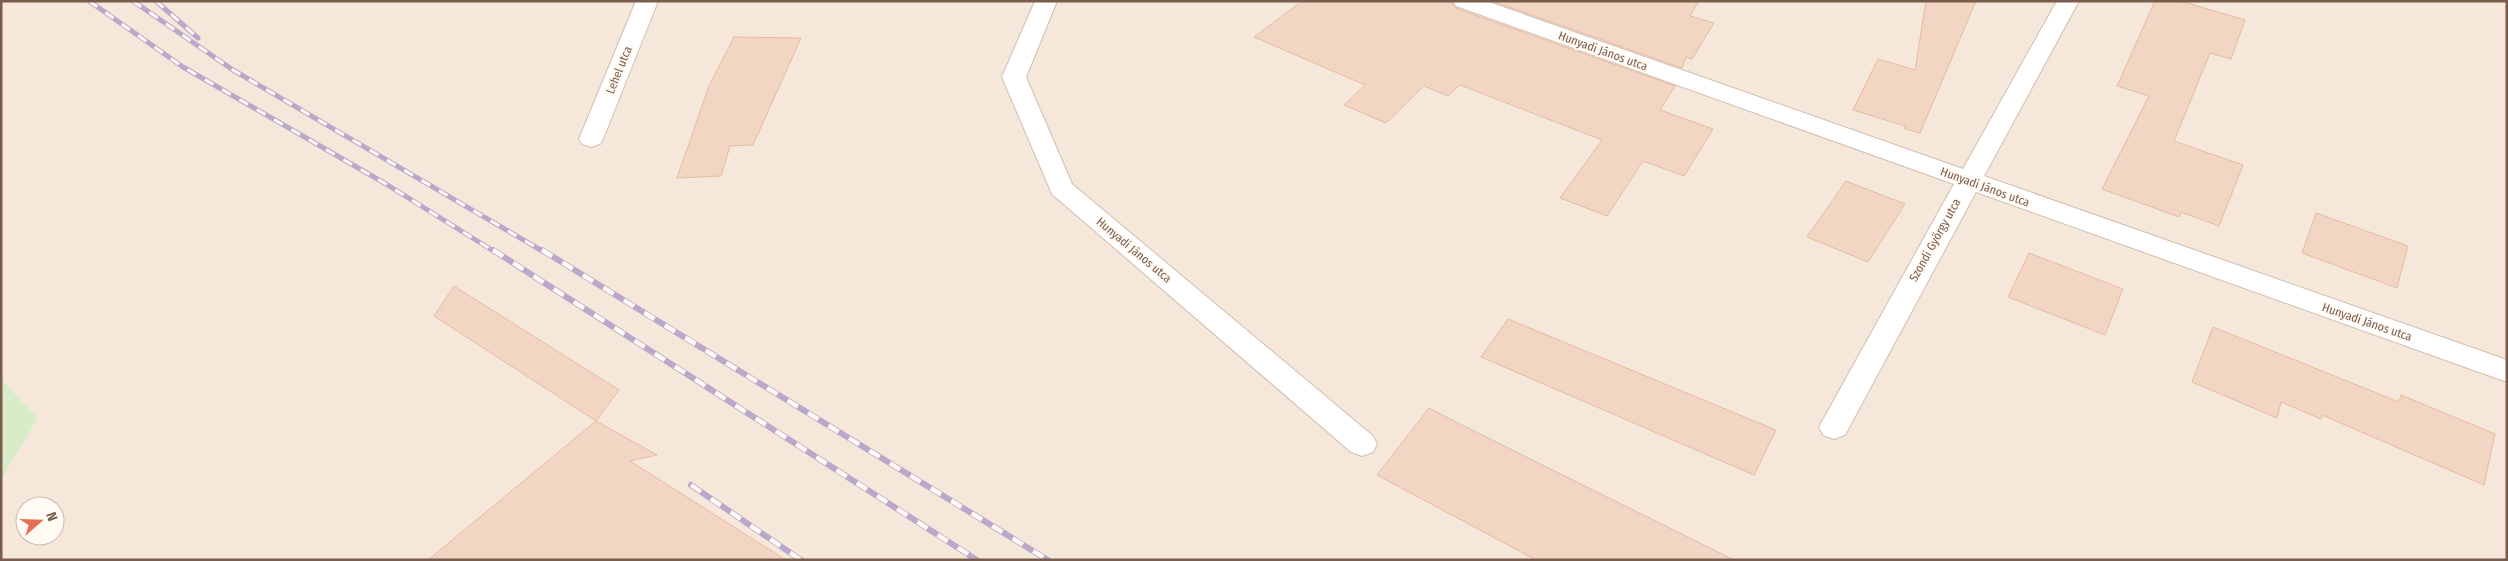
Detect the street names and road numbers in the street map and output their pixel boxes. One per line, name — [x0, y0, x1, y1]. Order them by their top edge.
street label: Hunyadi János utca — [1557, 28, 1650, 74]
street label: Lehel utca — [603, 44, 635, 96]
street label: Hunyadi János utca — [1939, 164, 2032, 210]
street label: Szondi György utca — [1906, 196, 1964, 284]
street label: Hunyadi János utca — [1094, 214, 1175, 286]
street label: Hunyadi János utca — [2320, 300, 2414, 344]

